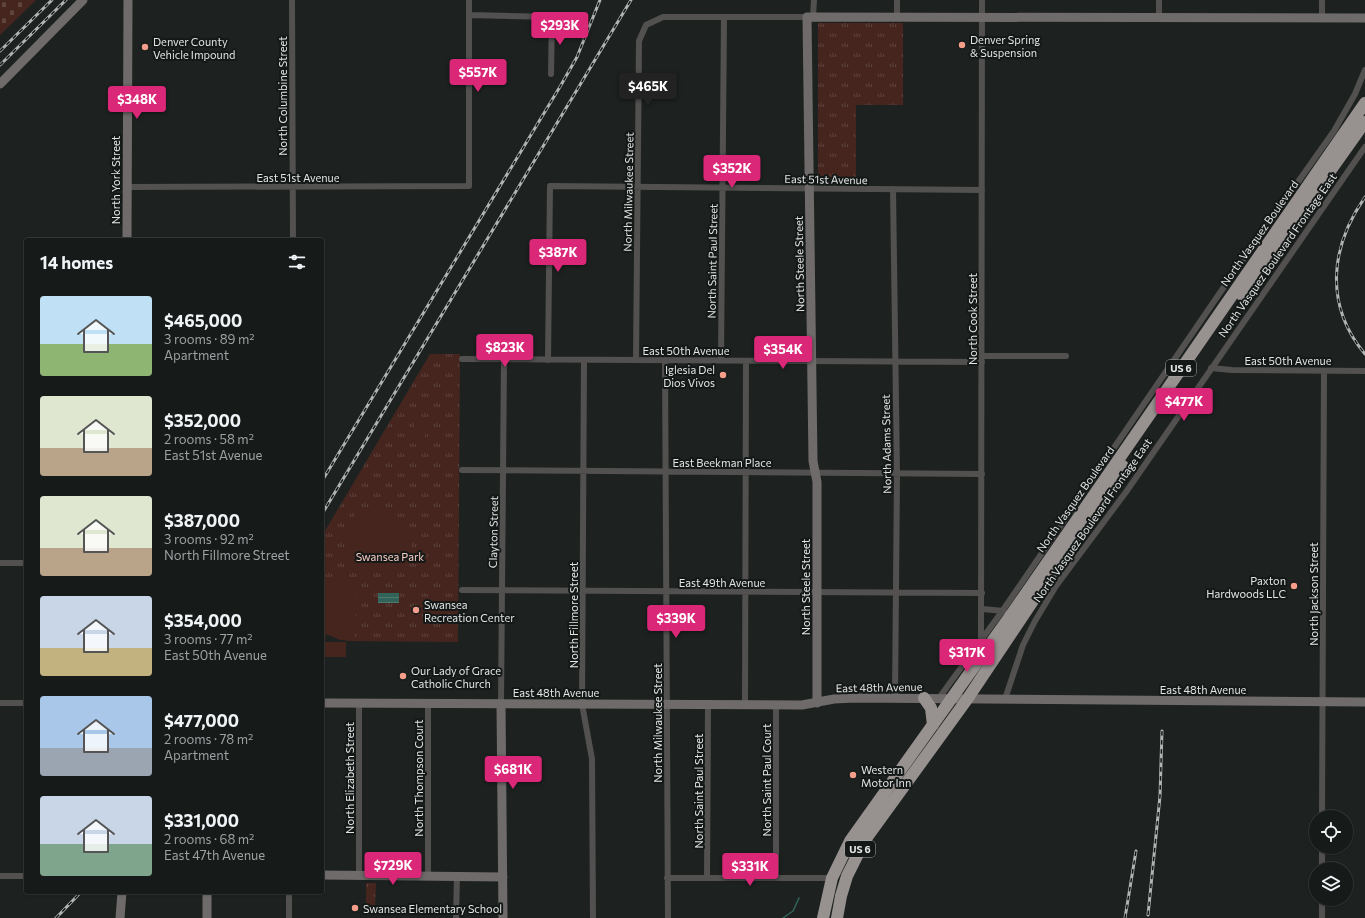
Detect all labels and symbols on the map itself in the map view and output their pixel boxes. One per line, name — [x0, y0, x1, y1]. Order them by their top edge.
pin: $293K — [532, 12, 588, 46]
place label: Denver Spring & Suspension — [970, 33, 1040, 59]
place label: Denver County Vehicle Impound — [153, 35, 235, 61]
street label: North Columbine Street — [276, 36, 289, 156]
marker: Denver Spring & Suspension — [957, 40, 967, 50]
marker: Denver County Vehicle Impound — [140, 42, 150, 52]
pin: $557K — [450, 59, 506, 93]
pin: $465K — [620, 73, 676, 107]
pin: $348K — [109, 86, 165, 120]
street label: North Milwaukee Street — [620, 132, 636, 252]
street label: North York Street — [109, 135, 122, 224]
pin: $352K — [704, 155, 760, 189]
street label: North Vasquez Boulevard Frontage East — [1215, 170, 1339, 339]
street label: East 51st Avenue — [256, 171, 340, 184]
street label: East 51st Avenue — [784, 172, 868, 186]
street label: North Vasquez Boulevard — [1218, 178, 1300, 288]
street label: North Saint Paul Street — [704, 203, 720, 319]
street label: North Steele Street — [792, 215, 806, 312]
pin: $387K — [530, 239, 586, 273]
street label: North Cook Street — [966, 273, 979, 365]
pin: $823K — [477, 334, 533, 368]
pin: $354K — [755, 336, 811, 370]
street label: East 50th Avenue — [643, 344, 730, 357]
street label: East 50th Avenue — [1245, 354, 1332, 367]
road number: US 6 — [1166, 360, 1196, 376]
place label: Iglesia Del Dios Vivos — [663, 363, 715, 389]
marker: Iglesia Del Dios Vivos — [718, 370, 728, 380]
pin: $477K — [1156, 388, 1212, 422]
street label: North Adams Street — [879, 394, 893, 494]
street label: North Vasquez Boulevard Frontage East — [1030, 435, 1154, 604]
street label: North Vasquez Boulevard — [1034, 444, 1116, 554]
street label: East Beekman Place — [673, 456, 772, 469]
street label: Clayton Street — [486, 495, 500, 568]
street label: North Steele Street — [799, 538, 812, 635]
street label: North Jackson Street — [1307, 542, 1321, 646]
park label: Swansea Park — [356, 550, 424, 563]
street label: North Fillmore Street — [567, 561, 580, 668]
place label: Paxton Hardwoods LLC — [1206, 574, 1286, 600]
street label: East 49th Avenue — [679, 576, 766, 589]
marker: Paxton Hardwoods LLC — [1289, 581, 1299, 591]
place label: Swansea Recreation Center — [424, 598, 515, 624]
marker: Swansea Recreation Center — [411, 605, 421, 615]
pin: $339K — [648, 605, 704, 639]
pin: $317K — [939, 639, 995, 673]
street label: North Milwaukee Street — [651, 663, 664, 783]
place label: Our Lady of Grace Catholic Church — [411, 664, 501, 690]
marker: Our Lady of Grace Catholic Church — [398, 671, 408, 681]
street label: East 48th Avenue — [836, 680, 923, 694]
street label: East 48th Avenue — [1160, 683, 1247, 696]
street label: East 48th Avenue — [513, 686, 600, 699]
street label: North Thompson Court — [412, 719, 425, 837]
street label: North Elizabeth Street — [343, 722, 356, 834]
street label: North Saint Paul Court — [760, 723, 773, 837]
street label: North Saint Paul Street — [692, 733, 705, 848]
pin: $681K — [485, 756, 541, 790]
place label: Western Motor Inn — [861, 763, 911, 789]
marker: Western Motor Inn — [848, 770, 858, 780]
road number: US 6 — [845, 841, 875, 857]
pin: $729K — [365, 852, 421, 886]
pin: $331K — [722, 853, 778, 887]
place label: Swansea Elementary School — [363, 902, 502, 915]
marker: Swansea Elementary School — [350, 903, 360, 913]

